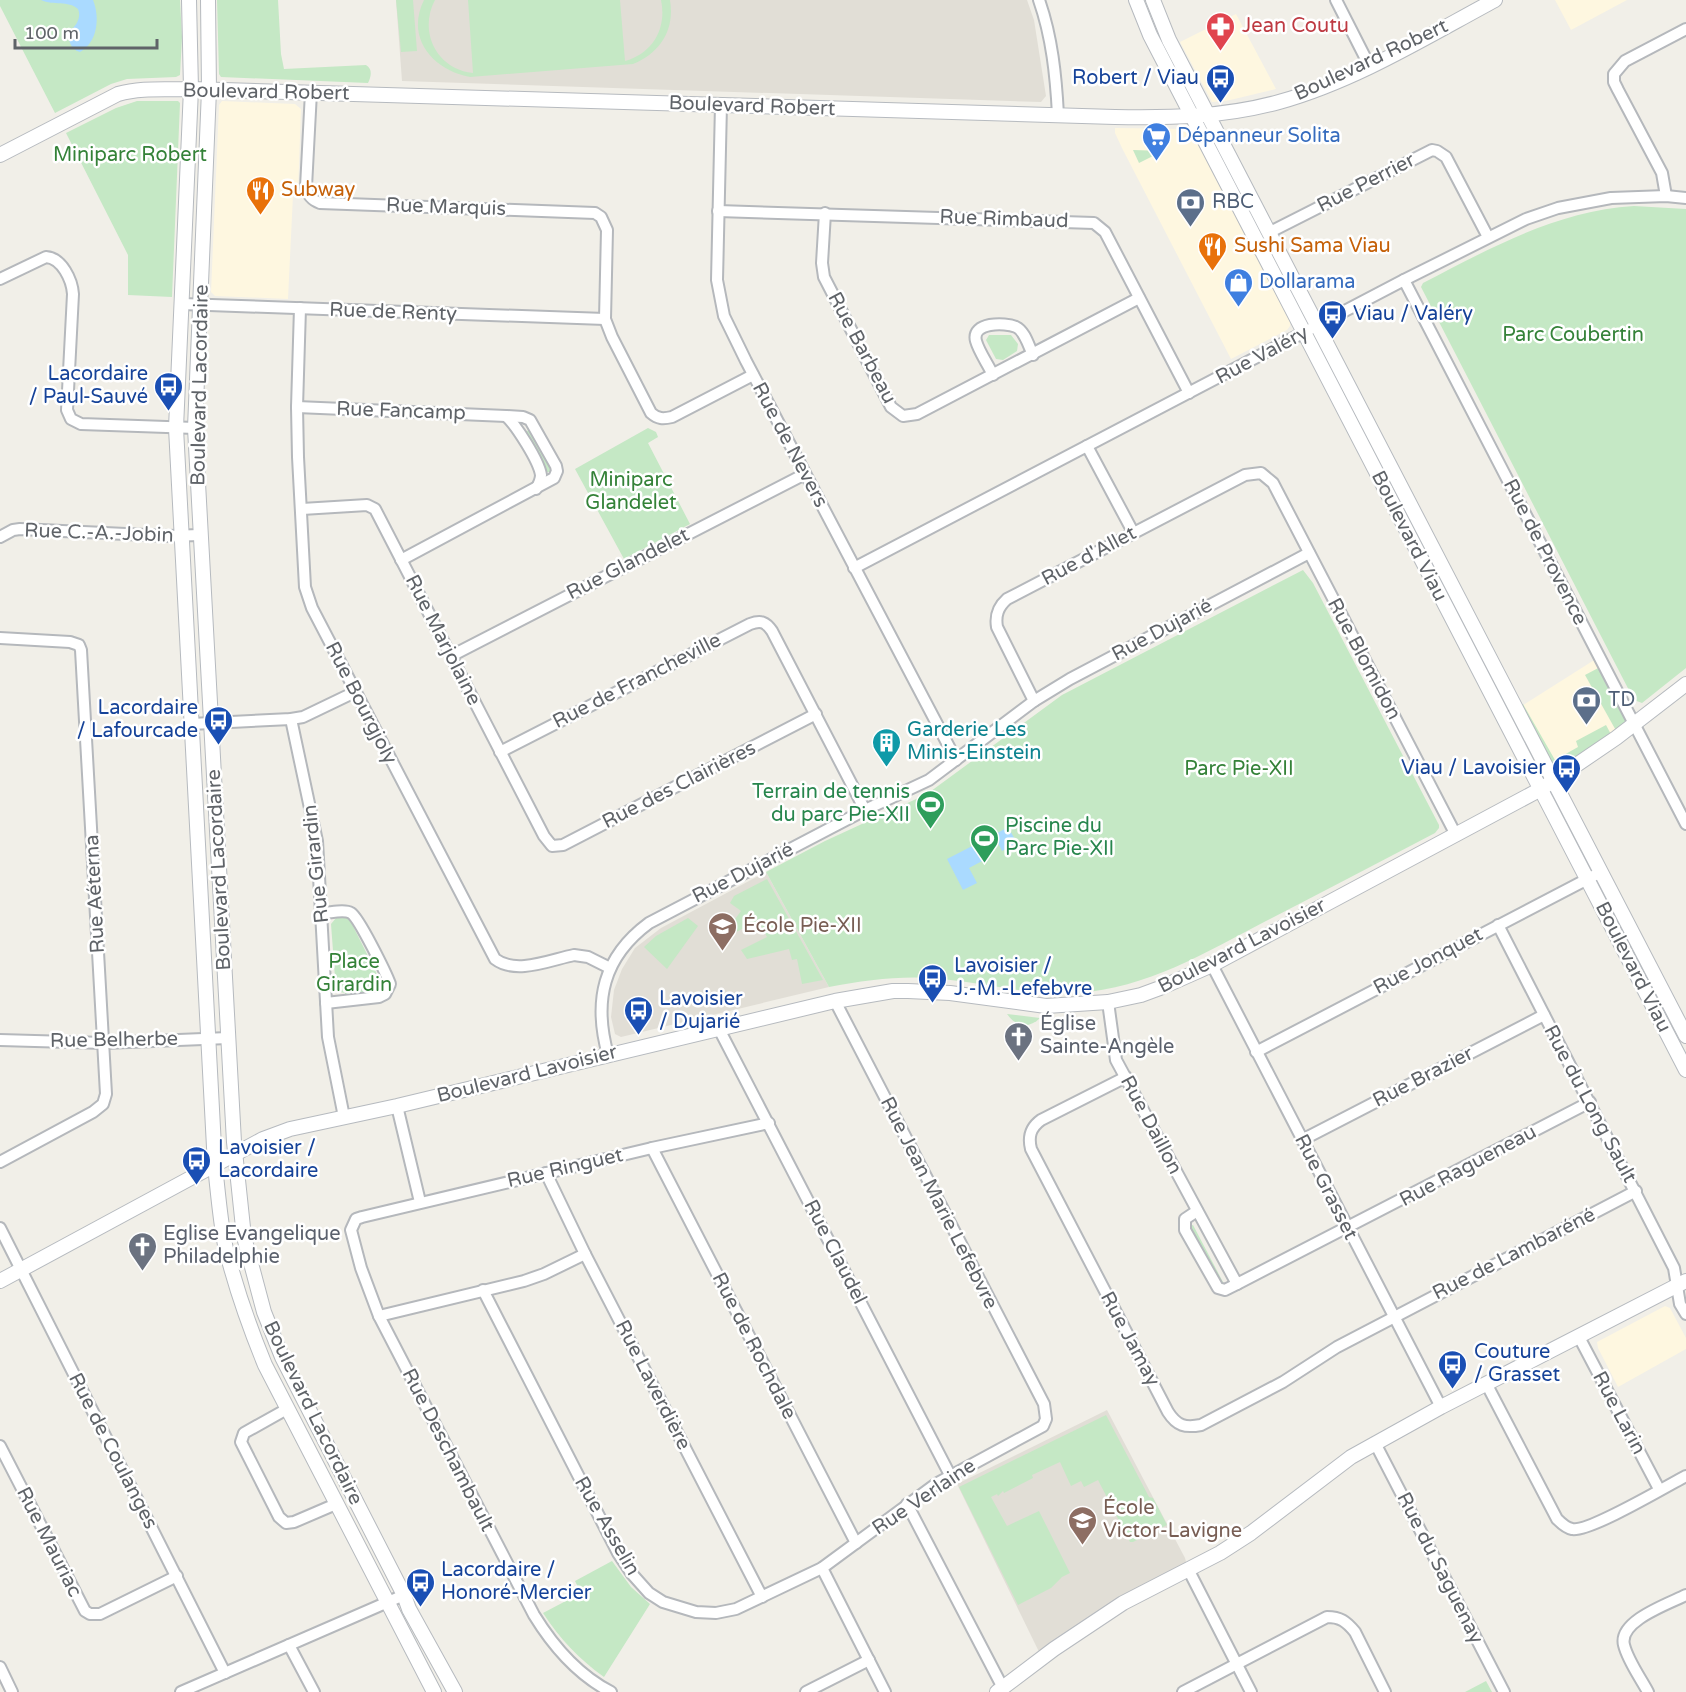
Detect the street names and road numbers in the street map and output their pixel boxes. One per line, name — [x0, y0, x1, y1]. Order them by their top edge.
street label: Boulevard Robert — [1290, 14, 1452, 106]
street label: Boulevard Robert — [182, 79, 350, 105]
street label: Boulevard Robert — [668, 91, 836, 121]
street label: Rue Perrier — [1313, 148, 1419, 218]
street label: Rue Marquis — [385, 193, 507, 221]
street label: Rue Rimbaud — [939, 205, 1069, 233]
street label: Boulevard Lacordaire — [186, 284, 214, 486]
street label: Rue Barbeau — [823, 288, 901, 408]
street label: Rue de Renty — [329, 298, 458, 326]
street label: Rue Valéry — [1211, 320, 1313, 389]
street label: Rue de Nevers — [747, 378, 833, 512]
street label: Rue Fancamp — [336, 397, 466, 425]
street label: Boulevard Viau — [1366, 467, 1452, 605]
street label: Rue de Provence — [1498, 475, 1592, 629]
street label: Rue C.-A.-Jobin — [24, 518, 174, 548]
street label: Rue d'Allet — [1038, 521, 1141, 591]
street label: Rue Glandelet — [563, 523, 694, 605]
street label: Rue Marjolaine — [400, 571, 486, 709]
street label: Rue Dujarié — [1108, 594, 1216, 666]
street label: Rue Blomidon — [1322, 594, 1406, 724]
street label: Rue de Francheville — [549, 628, 725, 734]
street label: Rue Bourgjoly — [320, 638, 402, 768]
street label: Rue des Clairières — [598, 736, 760, 834]
street label: Boulevard Lacordaire — [202, 769, 236, 971]
street label: Rue Girardin — [298, 804, 334, 924]
street label: Rue Aéterna — [80, 834, 110, 954]
street label: Rue Dujarié — [688, 837, 798, 909]
street label: Boulevard Lavoisier — [1154, 893, 1330, 999]
street label: Boulevard Viau — [1590, 898, 1676, 1036]
street label: Rue Jonquet — [1369, 922, 1487, 1000]
street label: Rue du Long Sault — [1538, 1021, 1642, 1187]
street label: Rue Belherbe — [50, 1027, 178, 1053]
street label: Boulevard Lavoisier — [434, 1040, 620, 1108]
street label: Rue Brazier — [1369, 1041, 1478, 1113]
street label: Rue Daillon — [1115, 1072, 1187, 1178]
street label: Rue Jean Marie Lefebvre — [875, 1093, 1003, 1313]
street label: Rue Ragueneau — [1396, 1120, 1540, 1212]
street label: Rue Grasset — [1289, 1130, 1363, 1244]
street label: Rue Ringuet — [505, 1143, 626, 1193]
street label: Rue Claudel — [798, 1196, 872, 1308]
street label: Rue de Lambaréné — [1429, 1203, 1599, 1305]
street label: Rue de Rochdale — [707, 1269, 801, 1423]
street label: Rue Jamay — [1095, 1288, 1165, 1391]
street label: Rue Laverdière — [610, 1316, 696, 1454]
street label: Boulevard Lacordaire — [258, 1317, 368, 1509]
street label: Rue Deschambault — [397, 1365, 500, 1536]
street label: Rue Larin — [1587, 1367, 1651, 1459]
street label: Rue de Coulanges — [63, 1369, 163, 1533]
street label: Rue Verlaine — [868, 1454, 980, 1540]
street label: Rue Asselin — [569, 1472, 645, 1580]
street label: Rue Mauriac — [11, 1483, 87, 1601]
street label: Rue du Saguenay — [1391, 1488, 1489, 1648]

